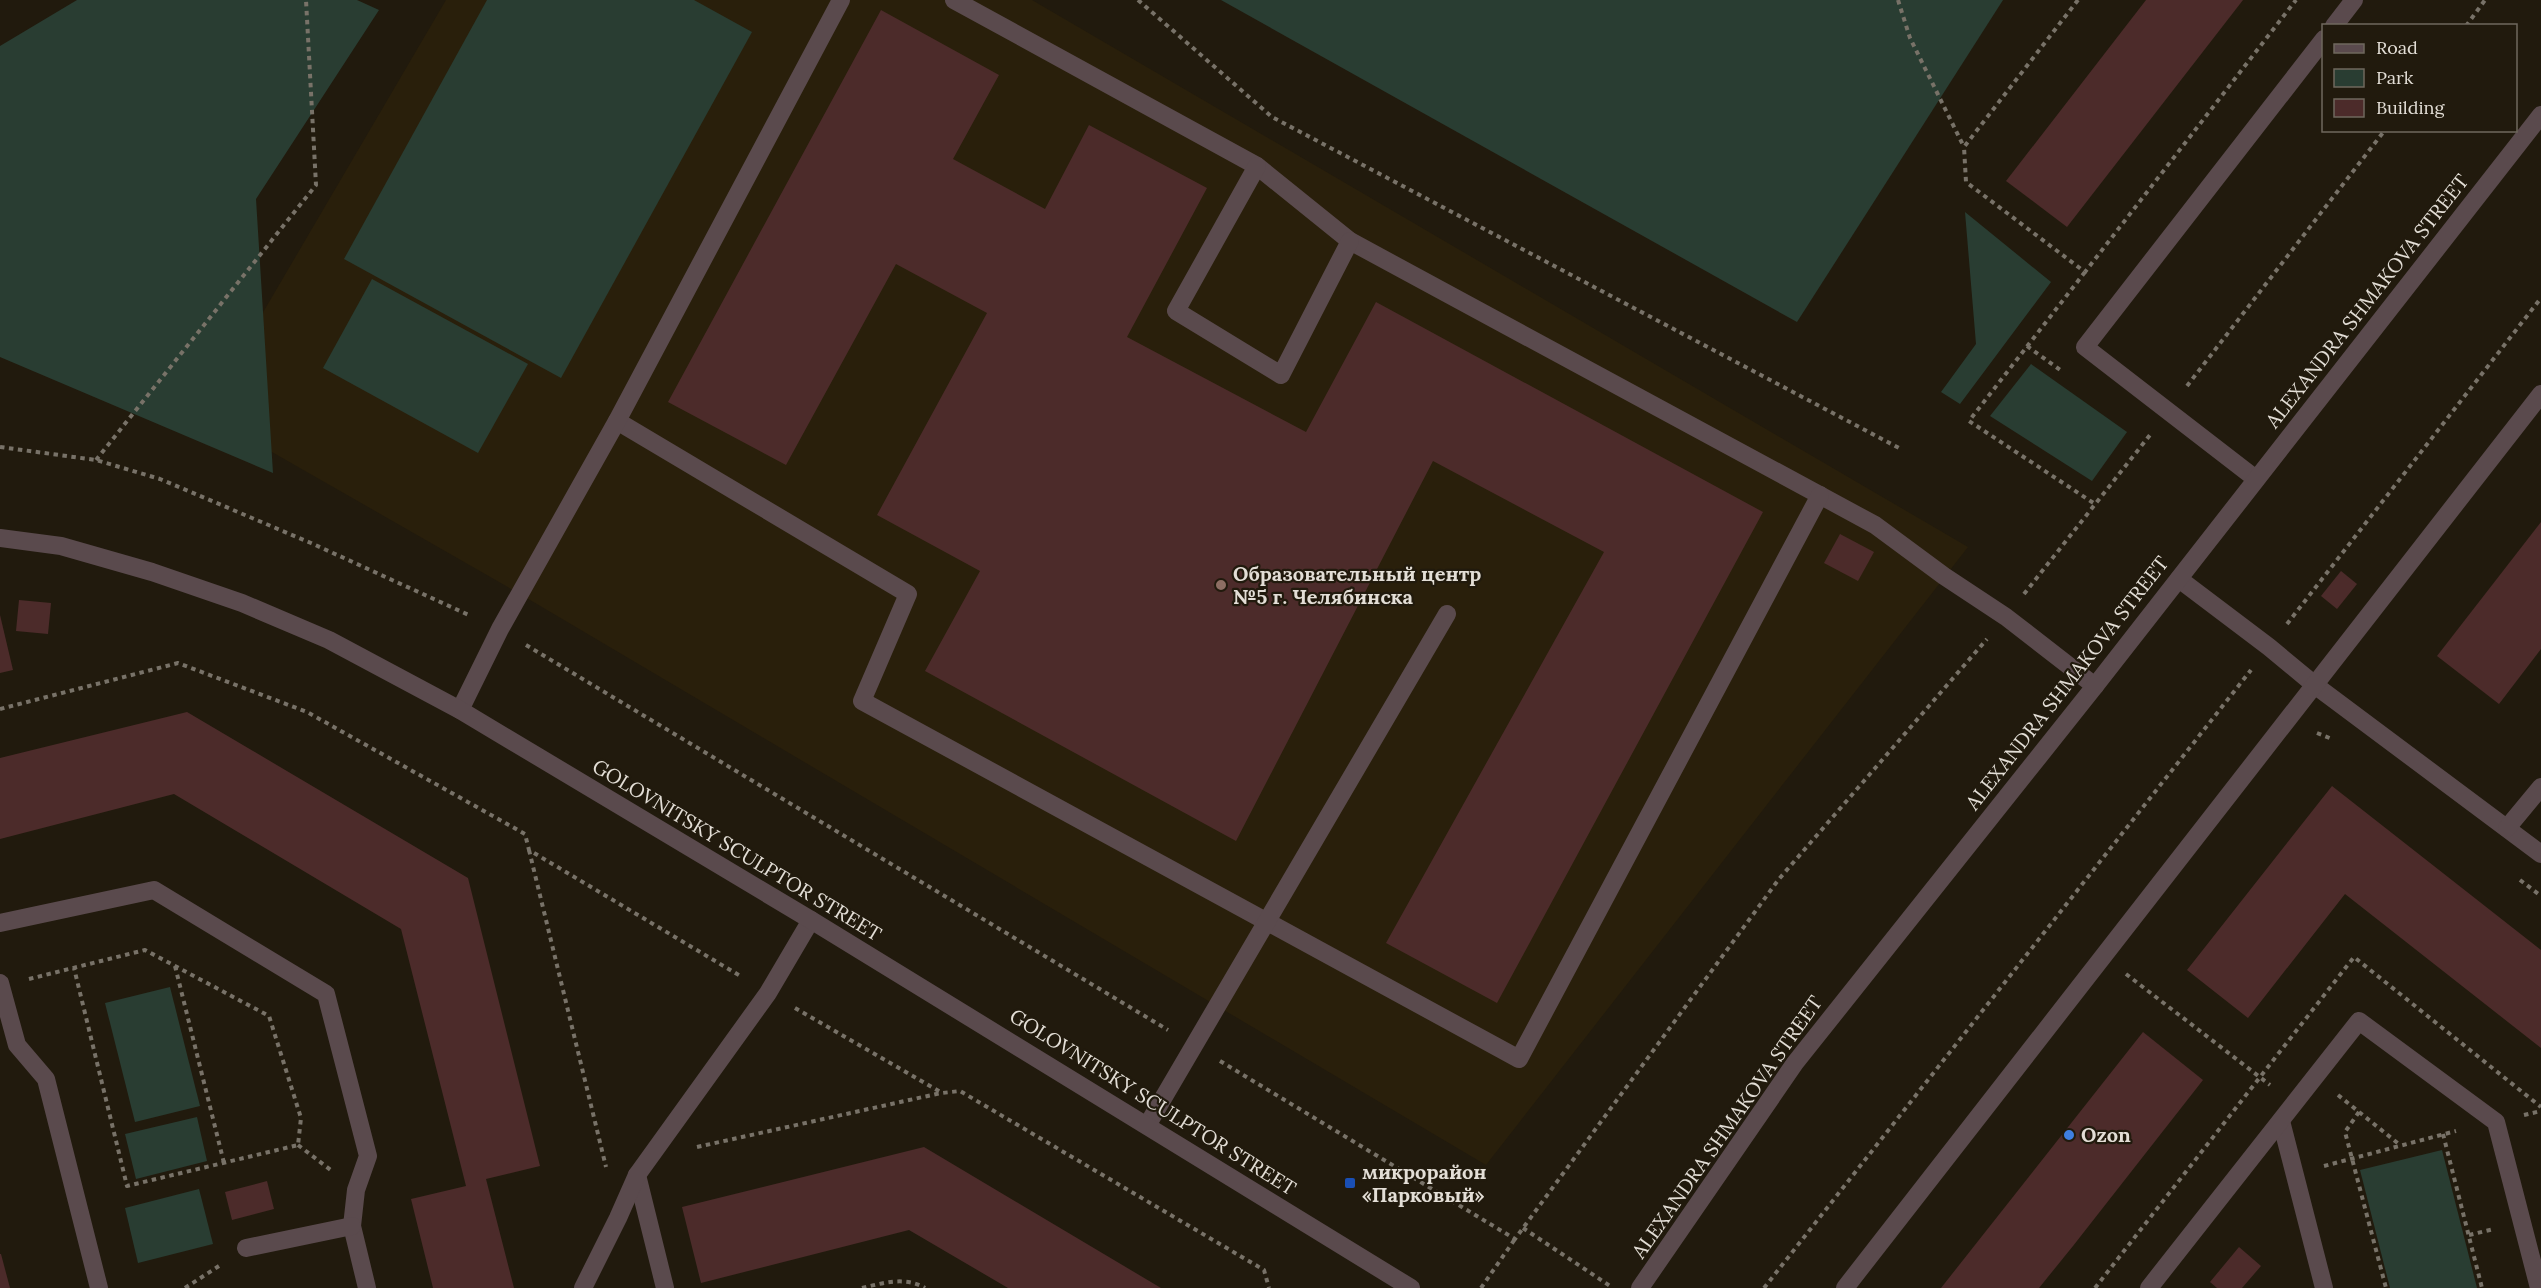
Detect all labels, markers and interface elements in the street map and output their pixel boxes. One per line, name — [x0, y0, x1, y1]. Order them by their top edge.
legend — [2322, 24, 2517, 132]
text: Road — [2376, 36, 2418, 59]
text: Park — [2376, 66, 2414, 89]
text: Building — [2376, 96, 2446, 119]
street label: ALEXANDRA SHMAKOVA STREET — [2259, 169, 2474, 433]
street label: ALEXANDRA SHMAKOVA STREET — [1959, 551, 2174, 815]
place label: Образовательный центр №5 г. Челябинска — [1233, 561, 1481, 609]
marker: Образовательный центр №5 г. Челябинска — [1214, 578, 1228, 592]
street label: GOLOVNITSKY SCULPTOR STREET — [588, 753, 887, 946]
street label: ALEXANDRA SHMAKOVA STREET — [1625, 990, 1827, 1264]
street label: GOLOVNITSKY SCULPTOR STREET — [1005, 1003, 1301, 1201]
place label: Ozon — [2081, 1122, 2131, 1147]
marker: Ozon — [2062, 1128, 2076, 1142]
place label: микрорайон «Парковый» — [1362, 1159, 1487, 1207]
marker: микрорайон «Парковый» — [1343, 1176, 1357, 1190]

